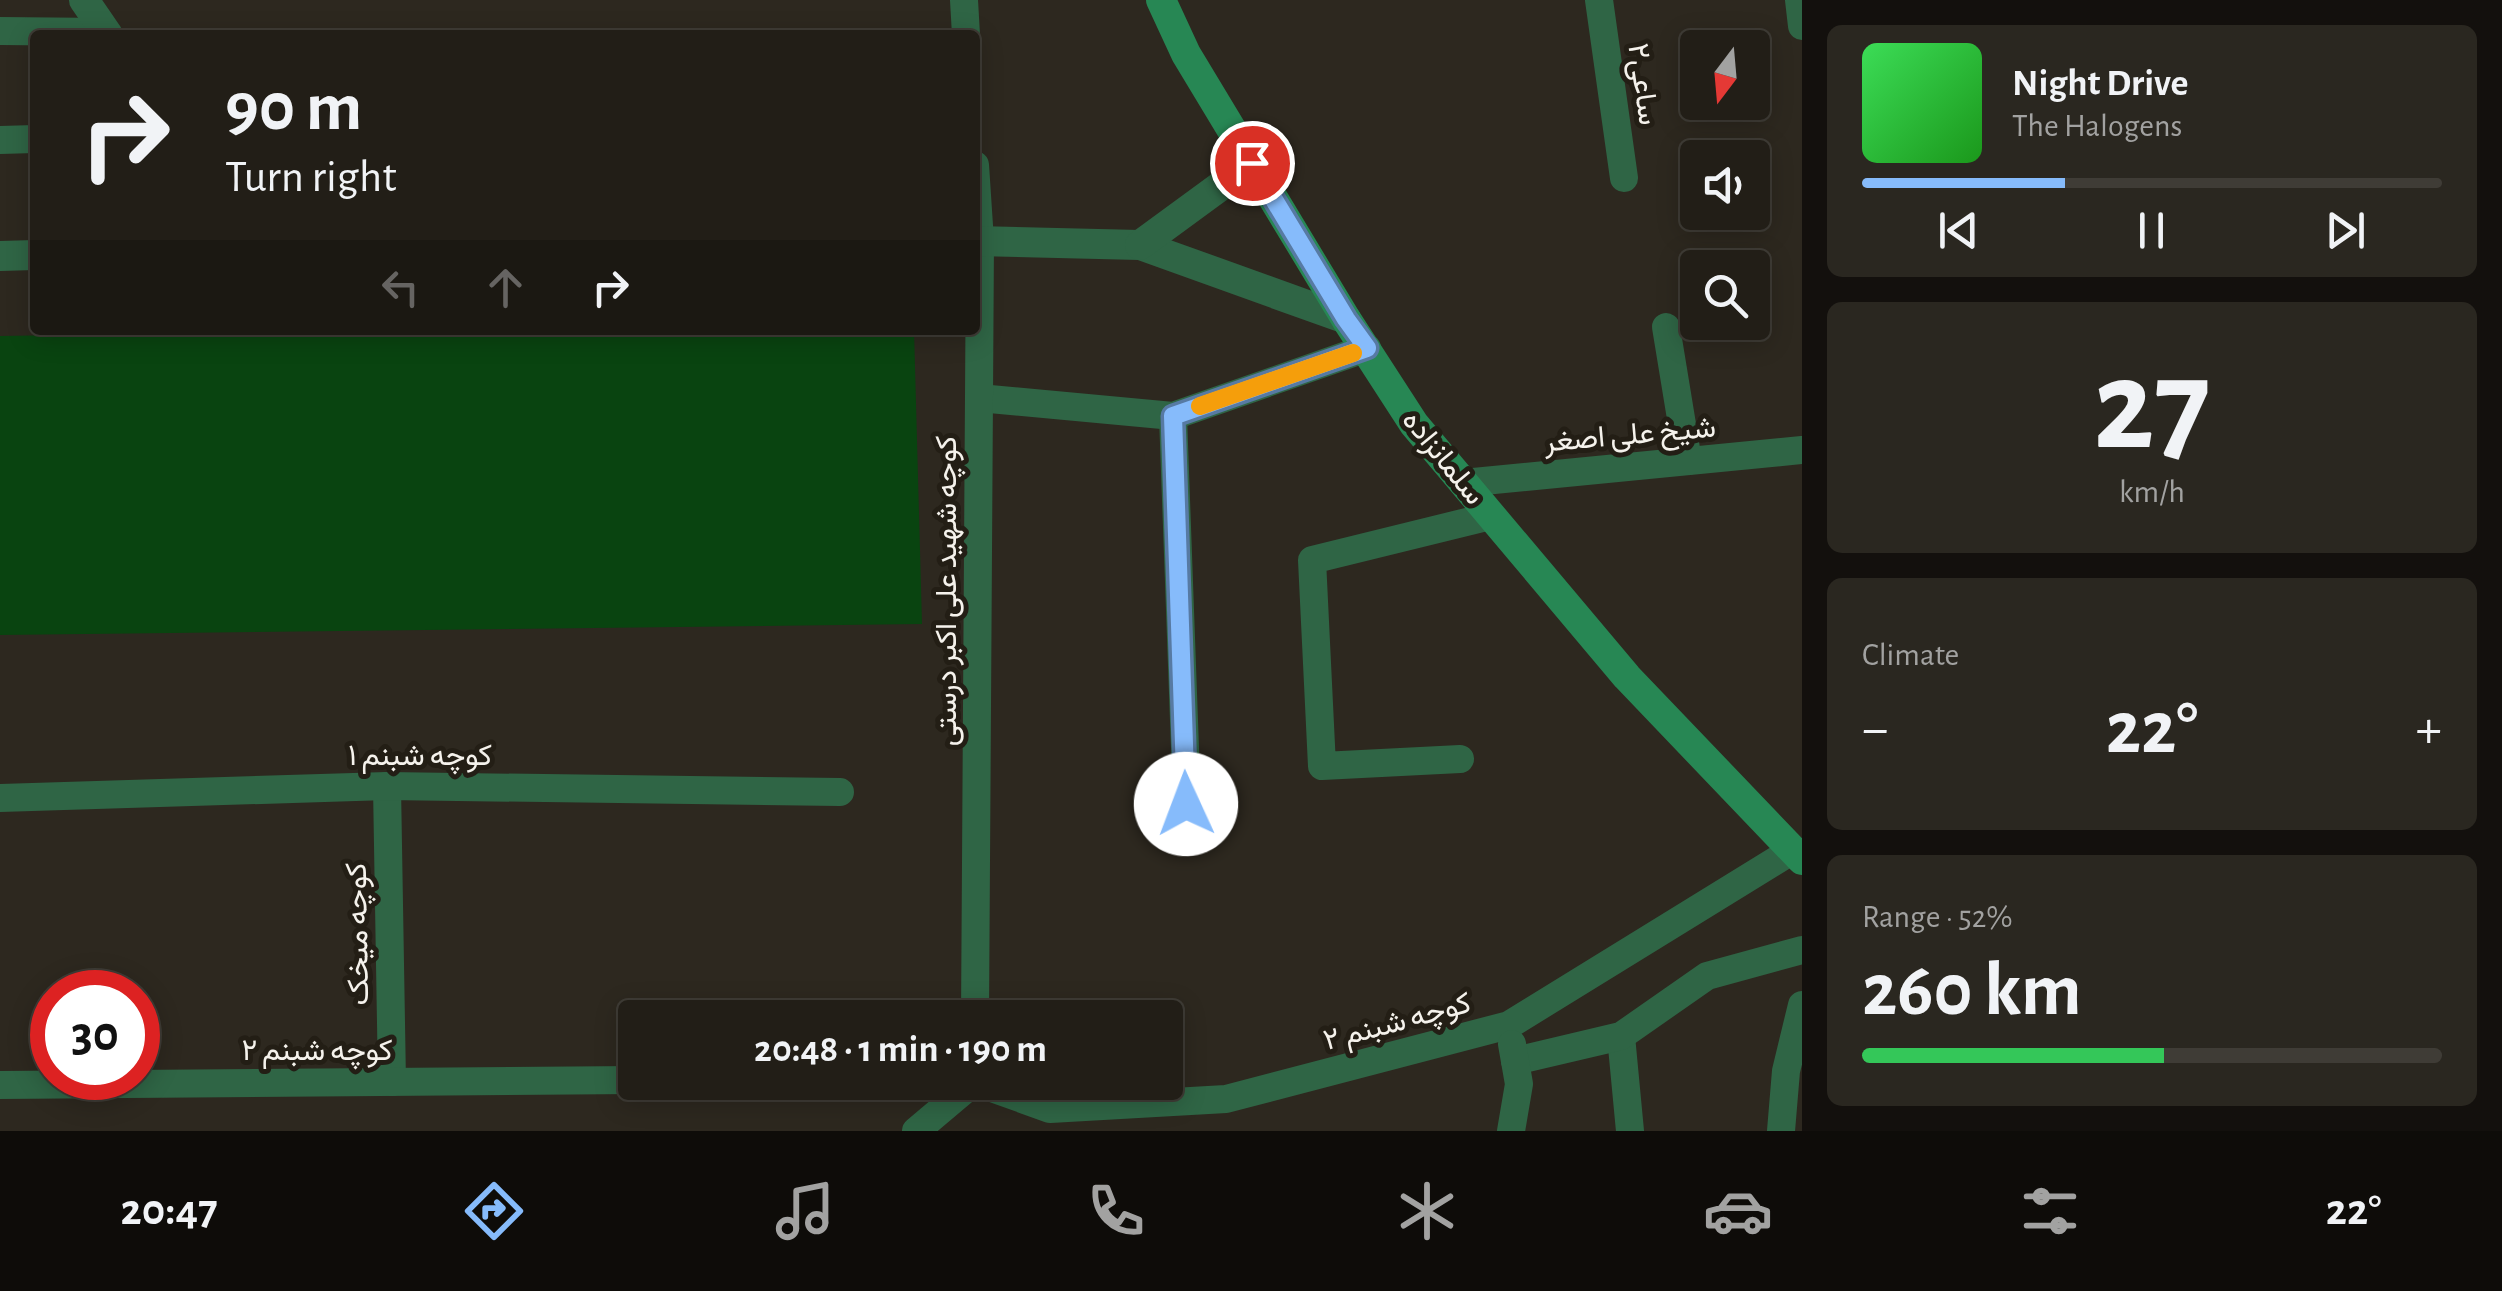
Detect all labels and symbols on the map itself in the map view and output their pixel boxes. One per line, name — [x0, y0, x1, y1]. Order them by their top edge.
north arrow — [1680, 30, 1770, 120]
street label: ساعی۲ — [1620, 41, 1664, 127]
pin — [1210, 121, 1295, 206]
street label: سلمانزاده — [1395, 405, 1490, 512]
street label: شیخ علی اصغر — [1542, 413, 1718, 462]
street label: کوچه شهید علی اکبر درستی — [932, 436, 966, 746]
street label: کوچه شبنم ۱ — [348, 741, 492, 775]
position arrow — [1134, 752, 1238, 856]
street label: کوچه میخک — [342, 862, 378, 1006]
speed limit sign: 30 — [30, 970, 160, 1100]
street label: کوچه شبنم ۲ — [1320, 988, 1475, 1060]
street label: کوچه شبنم ۲ — [241, 1036, 393, 1070]

